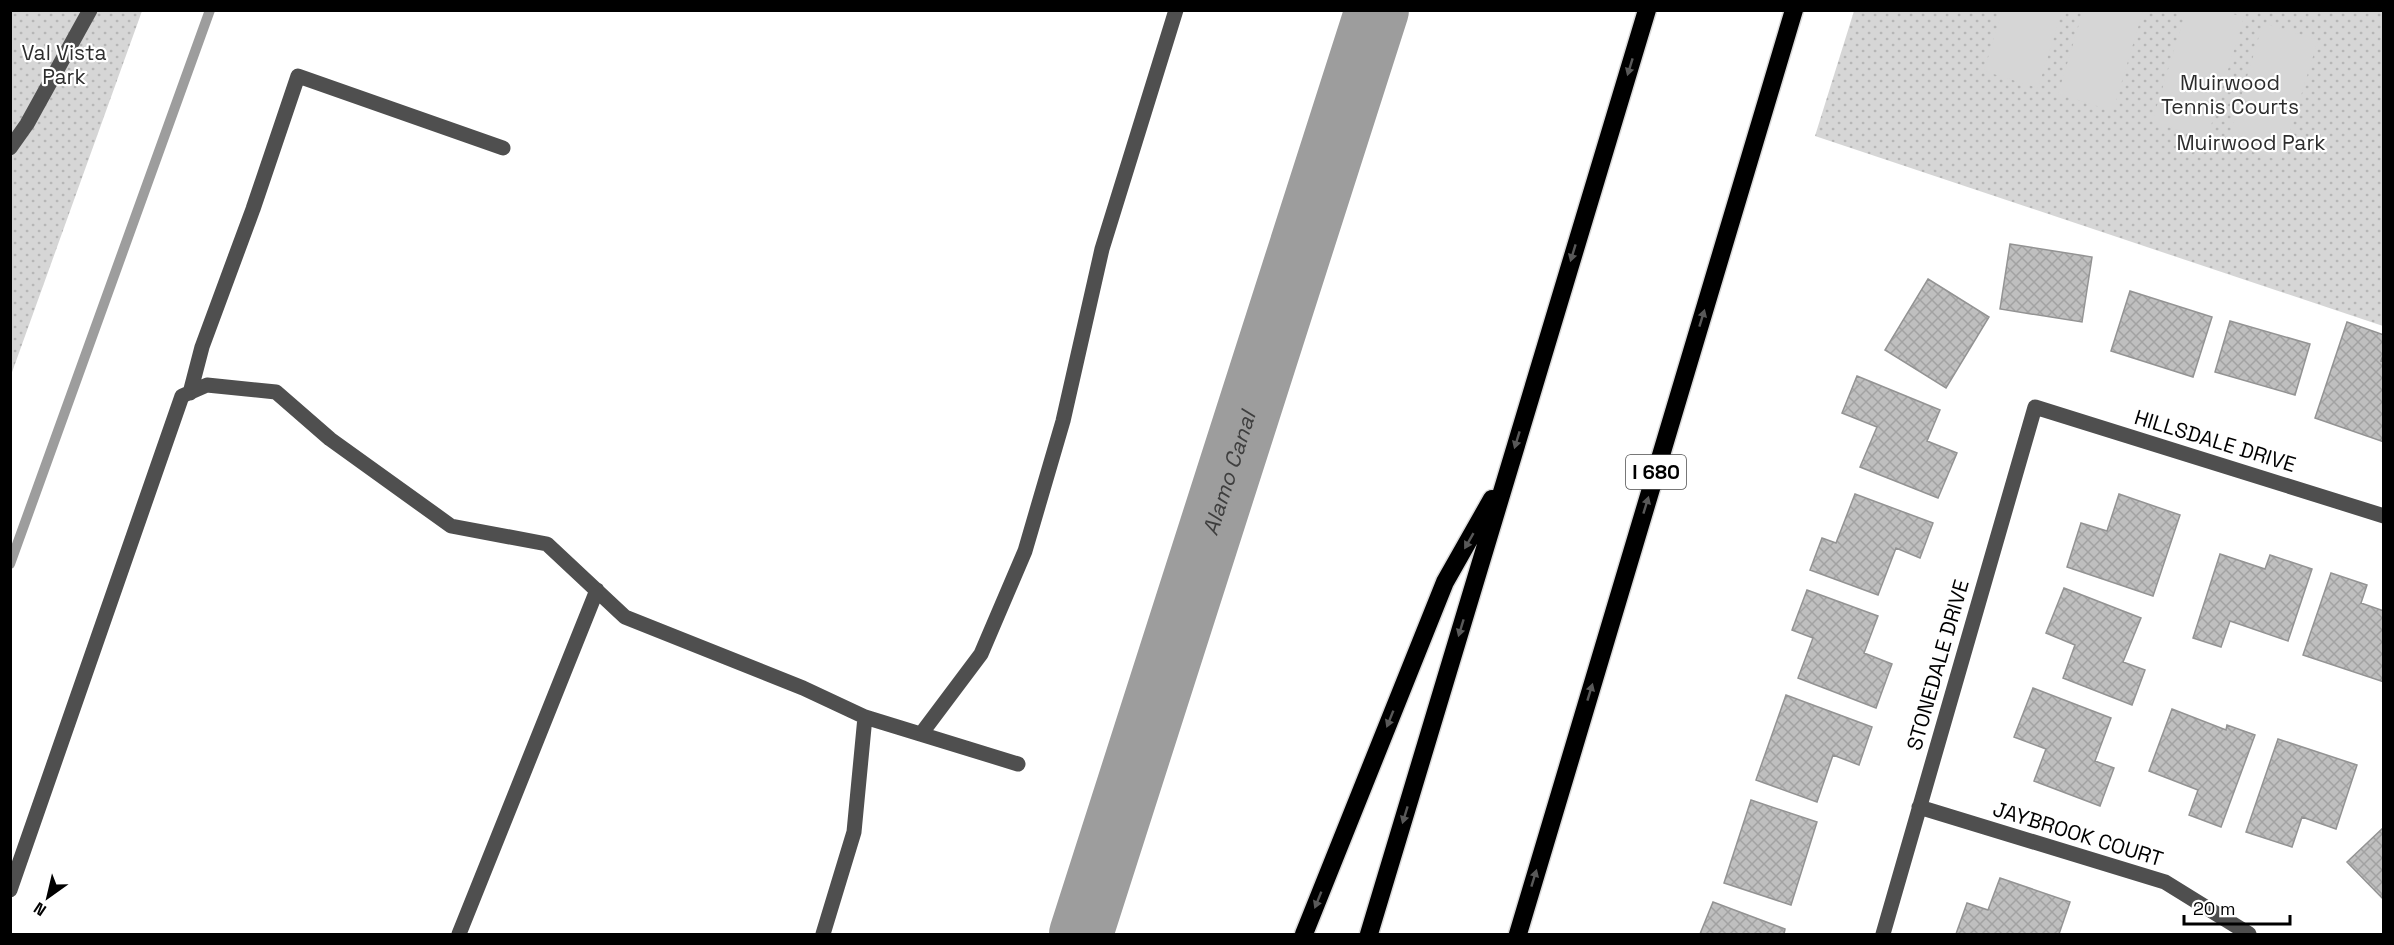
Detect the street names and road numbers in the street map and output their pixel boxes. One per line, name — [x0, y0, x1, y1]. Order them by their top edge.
street label: HILLSDALE DRIVE — [2131, 403, 2299, 478]
road number: I 680 — [1626, 455, 1686, 489]
street label: STONEDALE DRIVE — [1900, 576, 1975, 753]
street label: JAYBROOK COURT — [1990, 795, 2167, 872]

